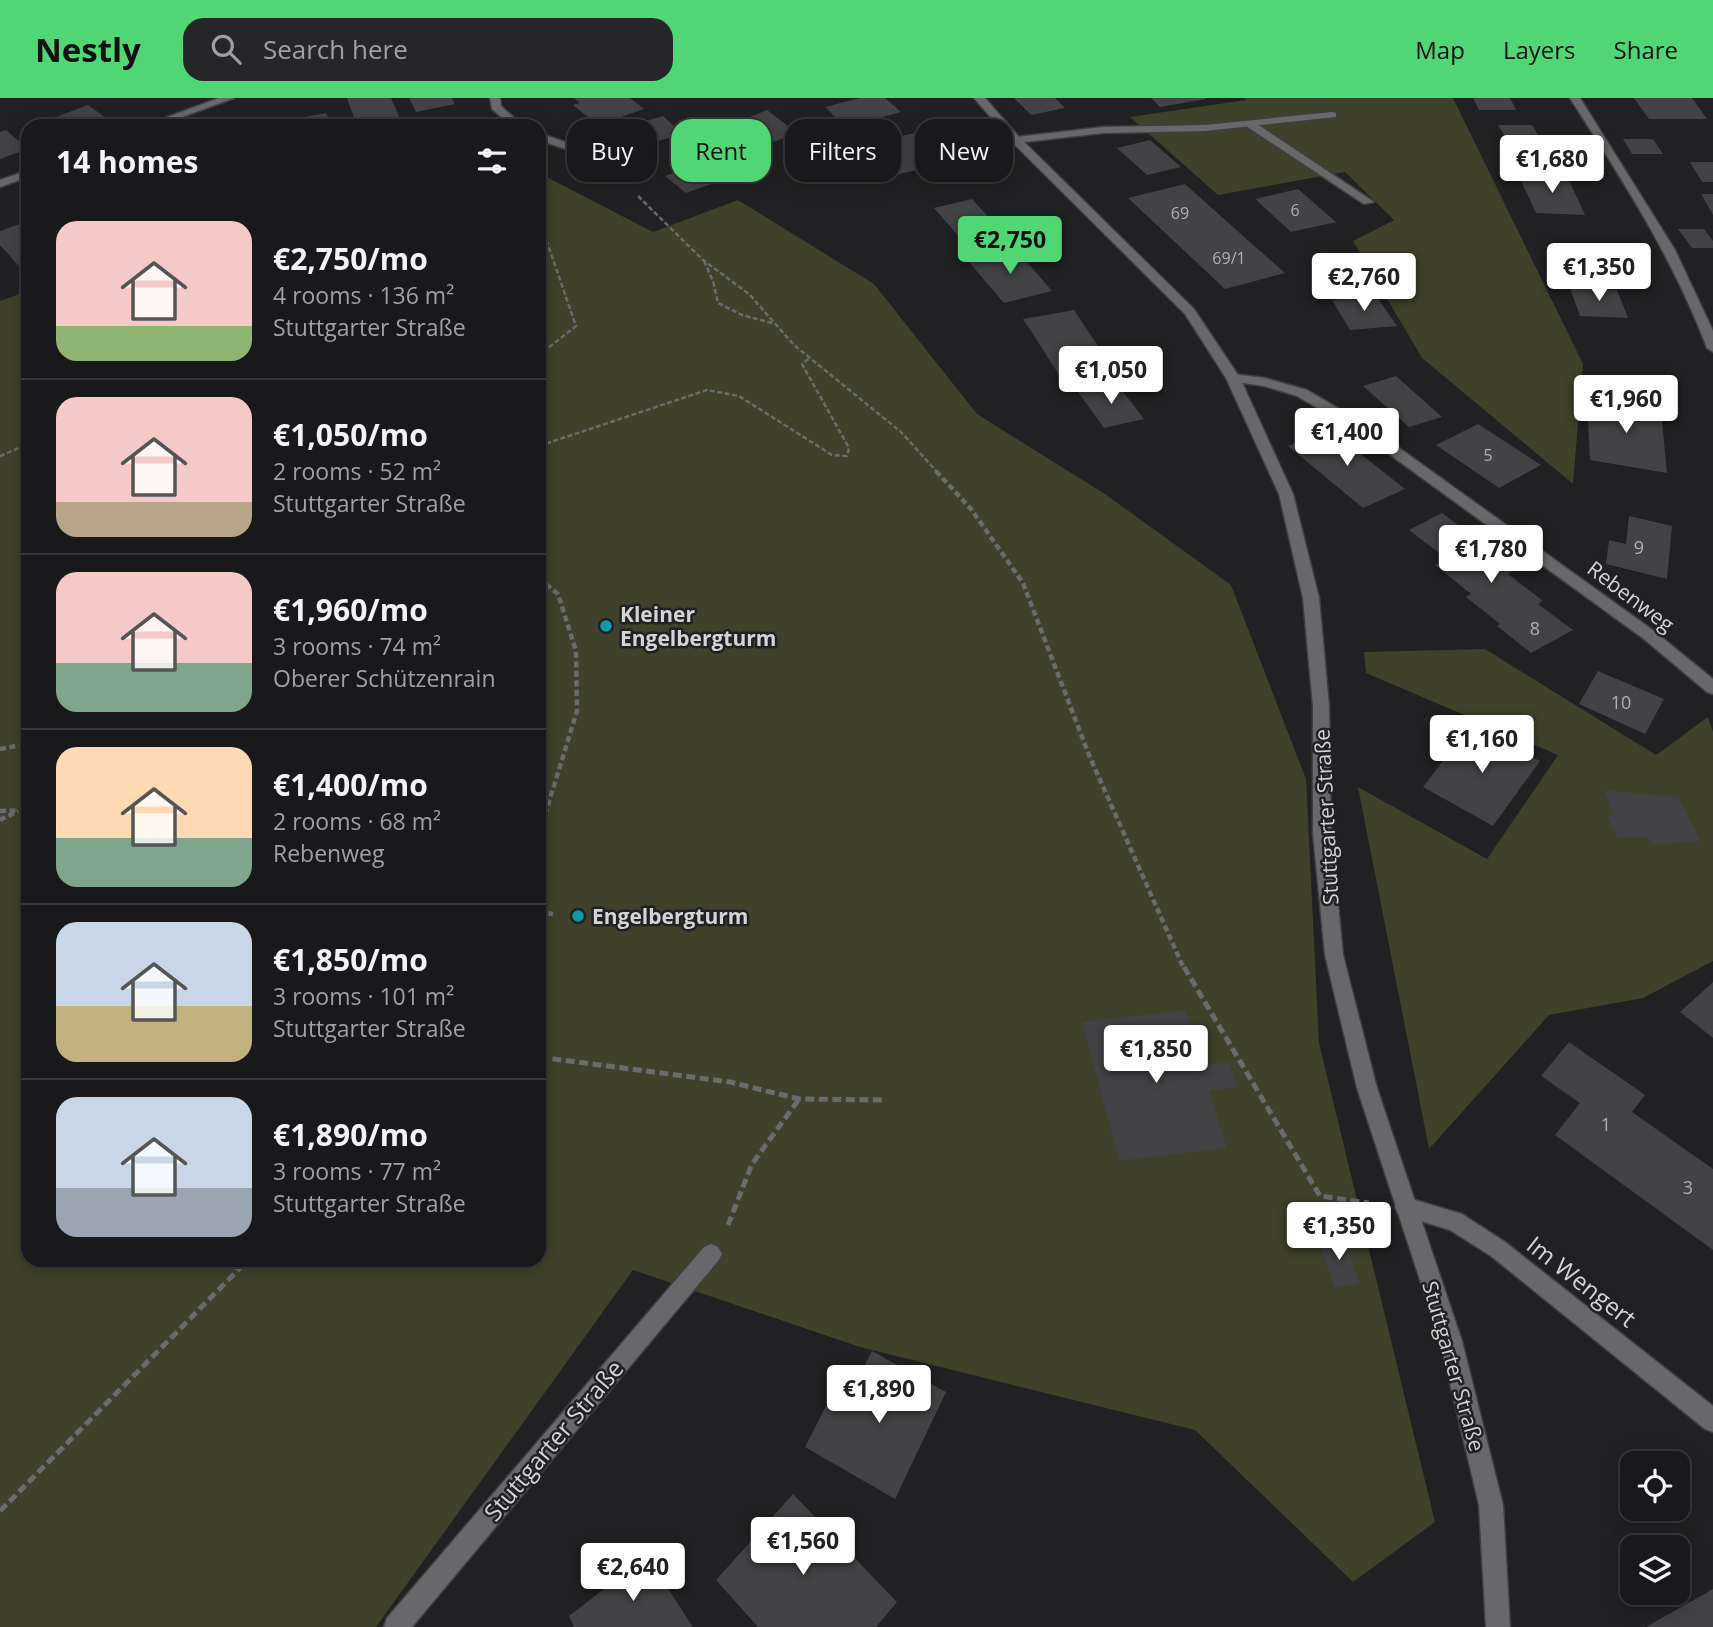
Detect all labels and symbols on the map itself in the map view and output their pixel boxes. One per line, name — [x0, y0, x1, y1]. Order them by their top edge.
pin: €1,680 — [1495, 136, 1609, 195]
house number: 6 — [1290, 199, 1300, 221]
house number: 69 — [1171, 202, 1189, 224]
pin: €2,750 — [953, 216, 1067, 276]
pin: €1,350 — [1542, 244, 1656, 303]
house number: 69/1 — [1212, 247, 1246, 269]
pin: €2,760 — [1307, 254, 1421, 313]
pin: €1,050 — [1054, 346, 1168, 406]
pin: €1,960 — [1569, 376, 1683, 435]
pin: €1,400 — [1290, 408, 1404, 468]
house number: 5 — [1483, 444, 1493, 466]
pin: €1,780 — [1434, 526, 1548, 585]
house number: 9 — [1634, 535, 1644, 559]
street label: Rebenweg — [1582, 554, 1680, 638]
place label: Kleiner Engelbergturm — [620, 600, 776, 652]
house number: 8 — [1530, 616, 1540, 640]
marker: Kleiner Engelbergturm — [598, 618, 614, 634]
house number: 10 — [1611, 690, 1631, 714]
pin: €1,160 — [1425, 716, 1539, 775]
street label: Stuttgarter Straße — [1307, 728, 1345, 906]
place label: Engelbergturm — [592, 902, 748, 930]
marker: Engelbergturm — [570, 908, 586, 924]
pin: €1,850 — [1099, 1026, 1213, 1085]
house number: 1 — [1601, 1112, 1611, 1136]
house number: 3 — [1683, 1175, 1693, 1199]
pin: €1,350 — [1282, 1202, 1396, 1262]
street label: Im Wengert — [1520, 1228, 1644, 1334]
street label: Stuttgarter Straße — [1416, 1278, 1492, 1454]
street label: Stuttgarter Straße — [476, 1352, 630, 1528]
pin: €1,890 — [822, 1366, 936, 1425]
pin: €1,560 — [746, 1518, 860, 1577]
pin: €2,640 — [576, 1544, 690, 1603]

